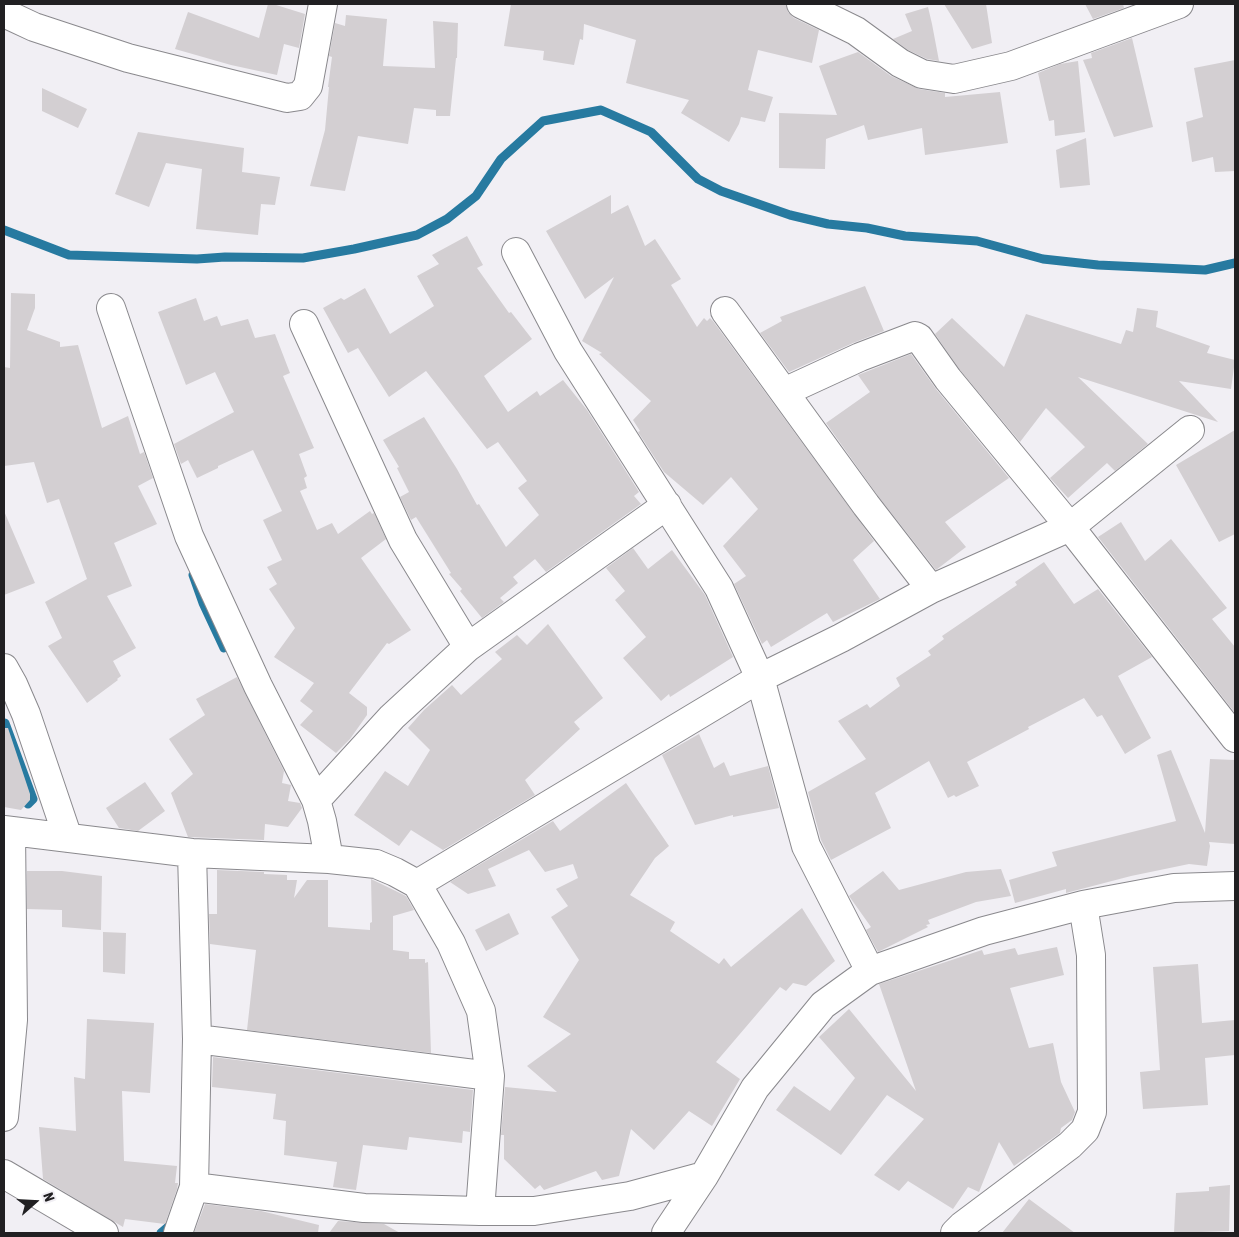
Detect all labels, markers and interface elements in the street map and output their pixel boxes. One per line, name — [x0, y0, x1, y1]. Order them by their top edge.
north arrow — [10, 1177, 60, 1227]
text: N — [40, 1191, 58, 1204]

